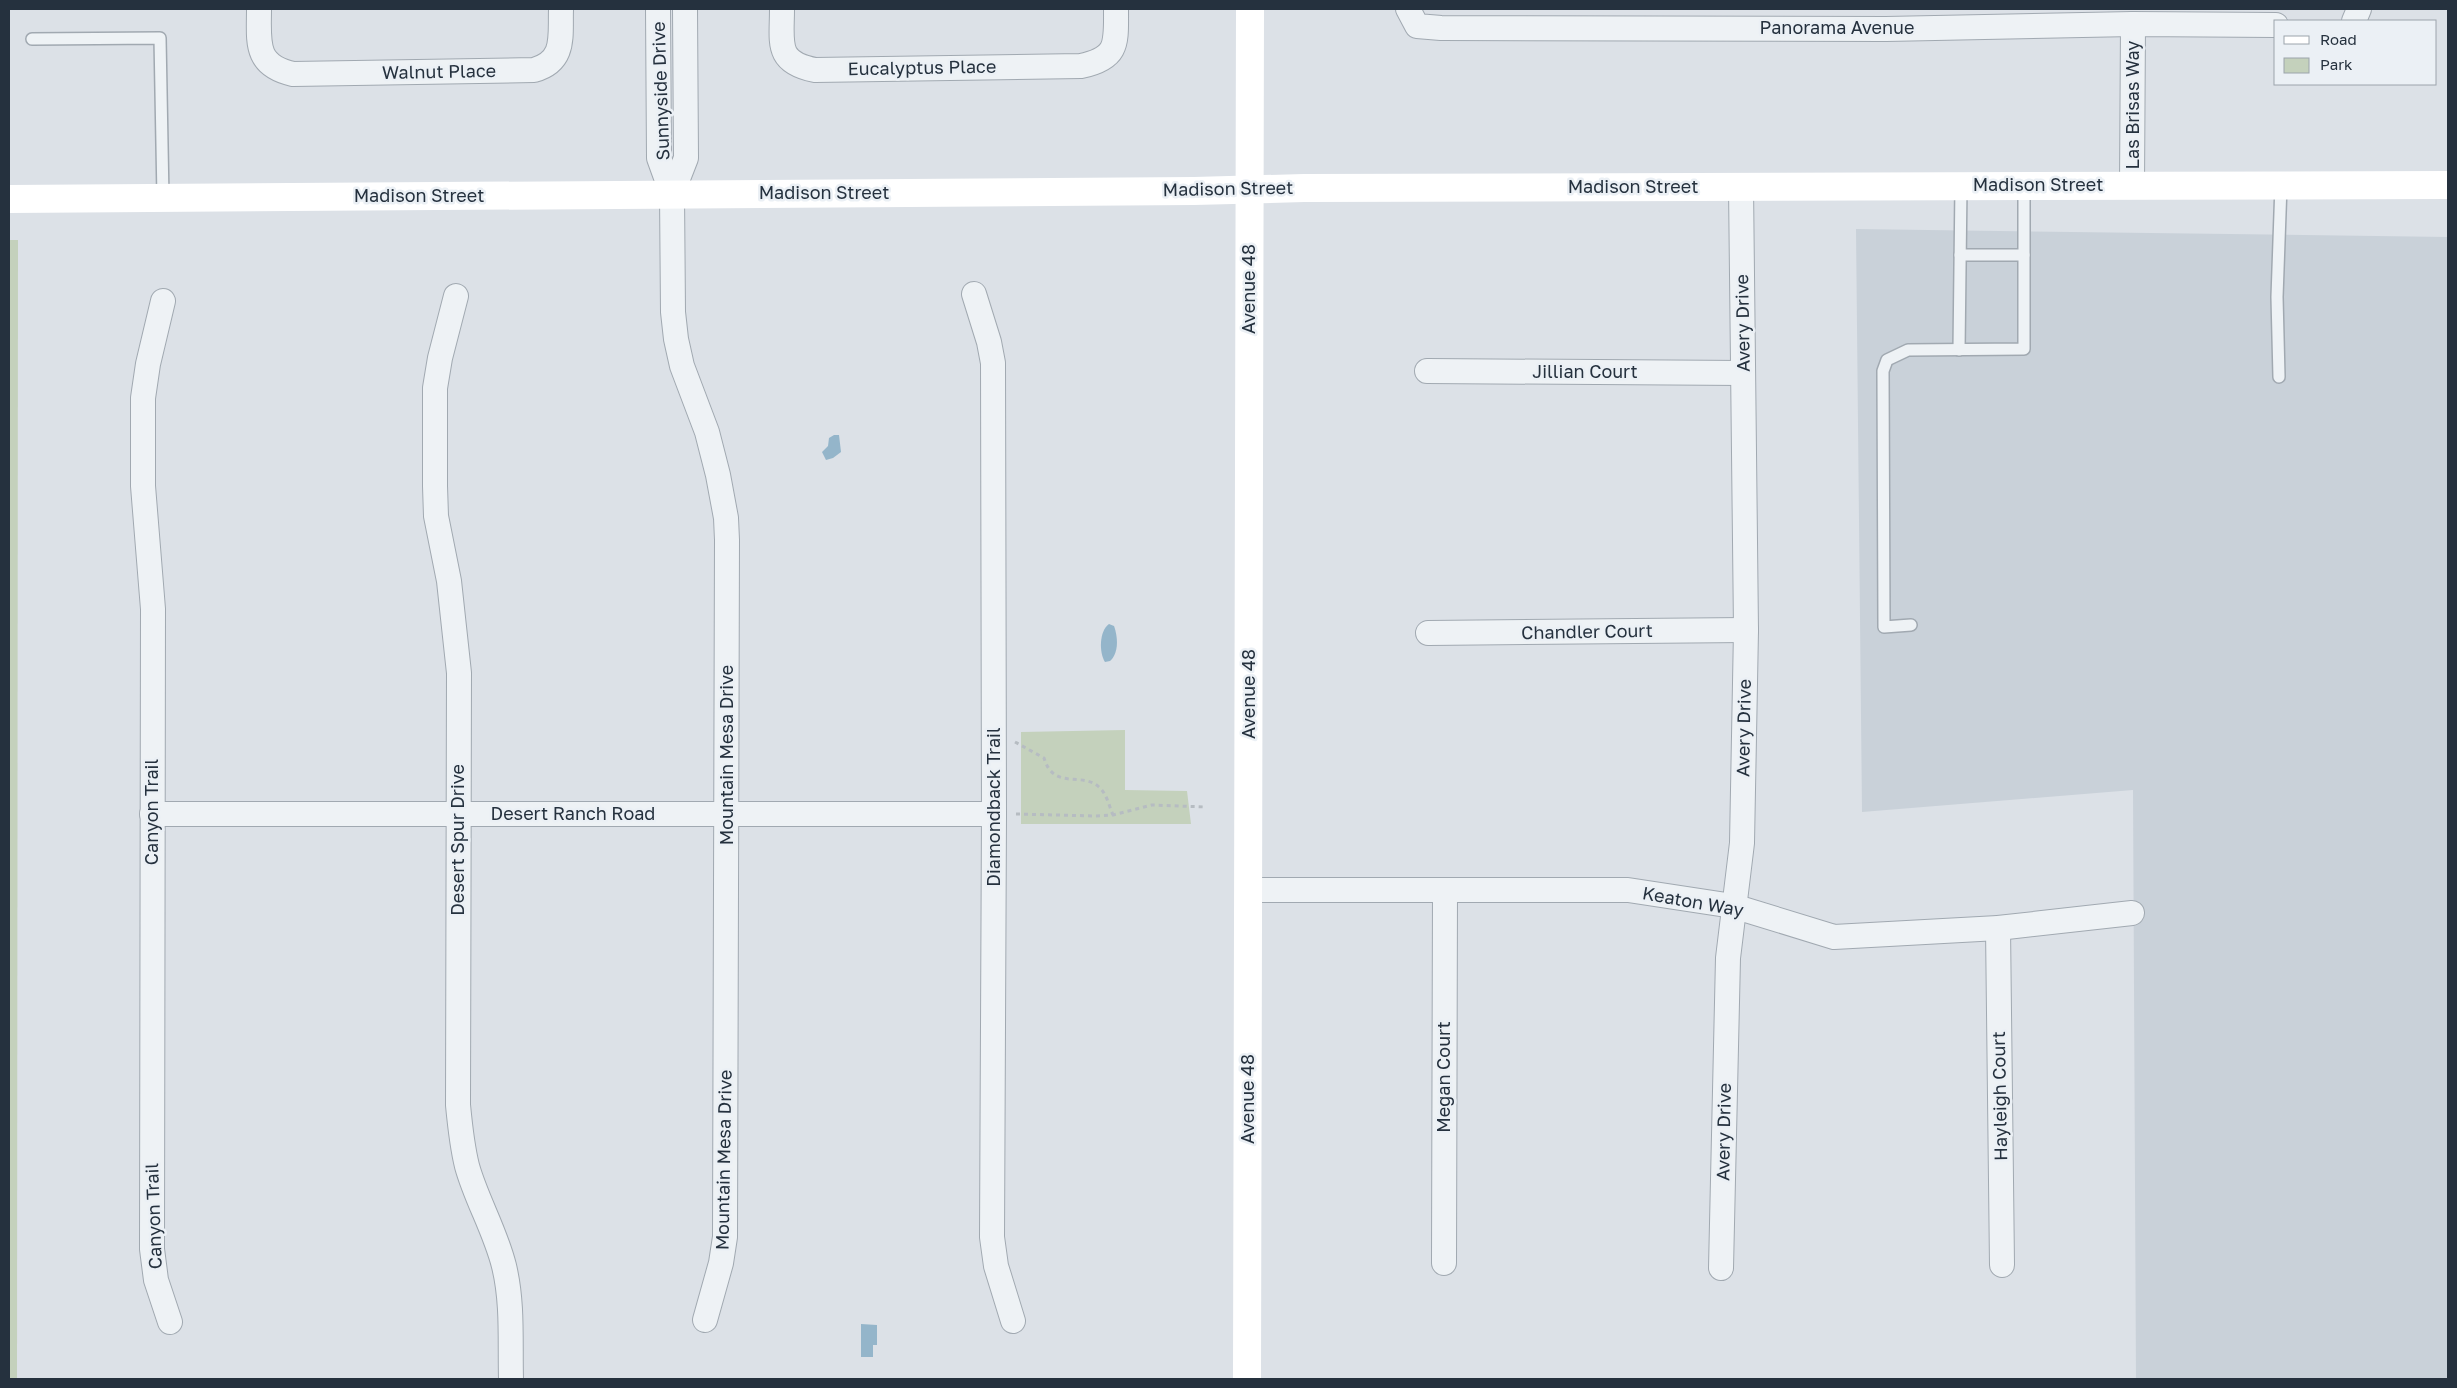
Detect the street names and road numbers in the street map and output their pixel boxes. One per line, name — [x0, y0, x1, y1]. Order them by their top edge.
street label: Panorama Avenue — [1760, 16, 1914, 38]
street label: Sunnyside Drive — [647, 21, 673, 161]
street label: Las Brisas Way — [2121, 41, 2143, 169]
street label: Eucalyptus Place — [848, 55, 996, 79]
street label: Walnut Place — [382, 59, 496, 83]
street label: Madison Street — [1973, 173, 2103, 195]
street label: Madison Street — [1568, 175, 1698, 197]
street label: Madison Street — [1162, 176, 1294, 200]
street label: Madison Street — [759, 181, 889, 203]
street label: Madison Street — [354, 184, 484, 206]
street label: Avenue 48 — [1237, 244, 1259, 334]
street label: Avery Drive — [1730, 274, 1754, 372]
street label: Jillian Court — [1532, 360, 1638, 382]
street label: Chandler Court — [1521, 619, 1653, 643]
street label: Avenue 48 — [1237, 649, 1259, 739]
street label: Mountain Mesa Drive — [715, 665, 737, 845]
street label: Avery Drive — [1731, 679, 1755, 777]
street label: Diamondback Trail — [982, 727, 1004, 887]
street label: Canyon Trail — [140, 759, 162, 865]
street label: Desert Spur Drive — [446, 764, 468, 916]
street label: Desert Ranch Road — [491, 802, 655, 824]
street label: Keaton Way — [1641, 881, 1746, 921]
street label: Megan Court — [1432, 1021, 1454, 1133]
street label: Hayleigh Court — [1987, 1031, 2011, 1161]
street label: Avenue 48 — [1236, 1054, 1258, 1144]
street label: Mountain Mesa Drive — [710, 1070, 736, 1250]
street label: Avery Drive — [1711, 1083, 1735, 1181]
street label: Canyon Trail — [140, 1162, 166, 1270]

